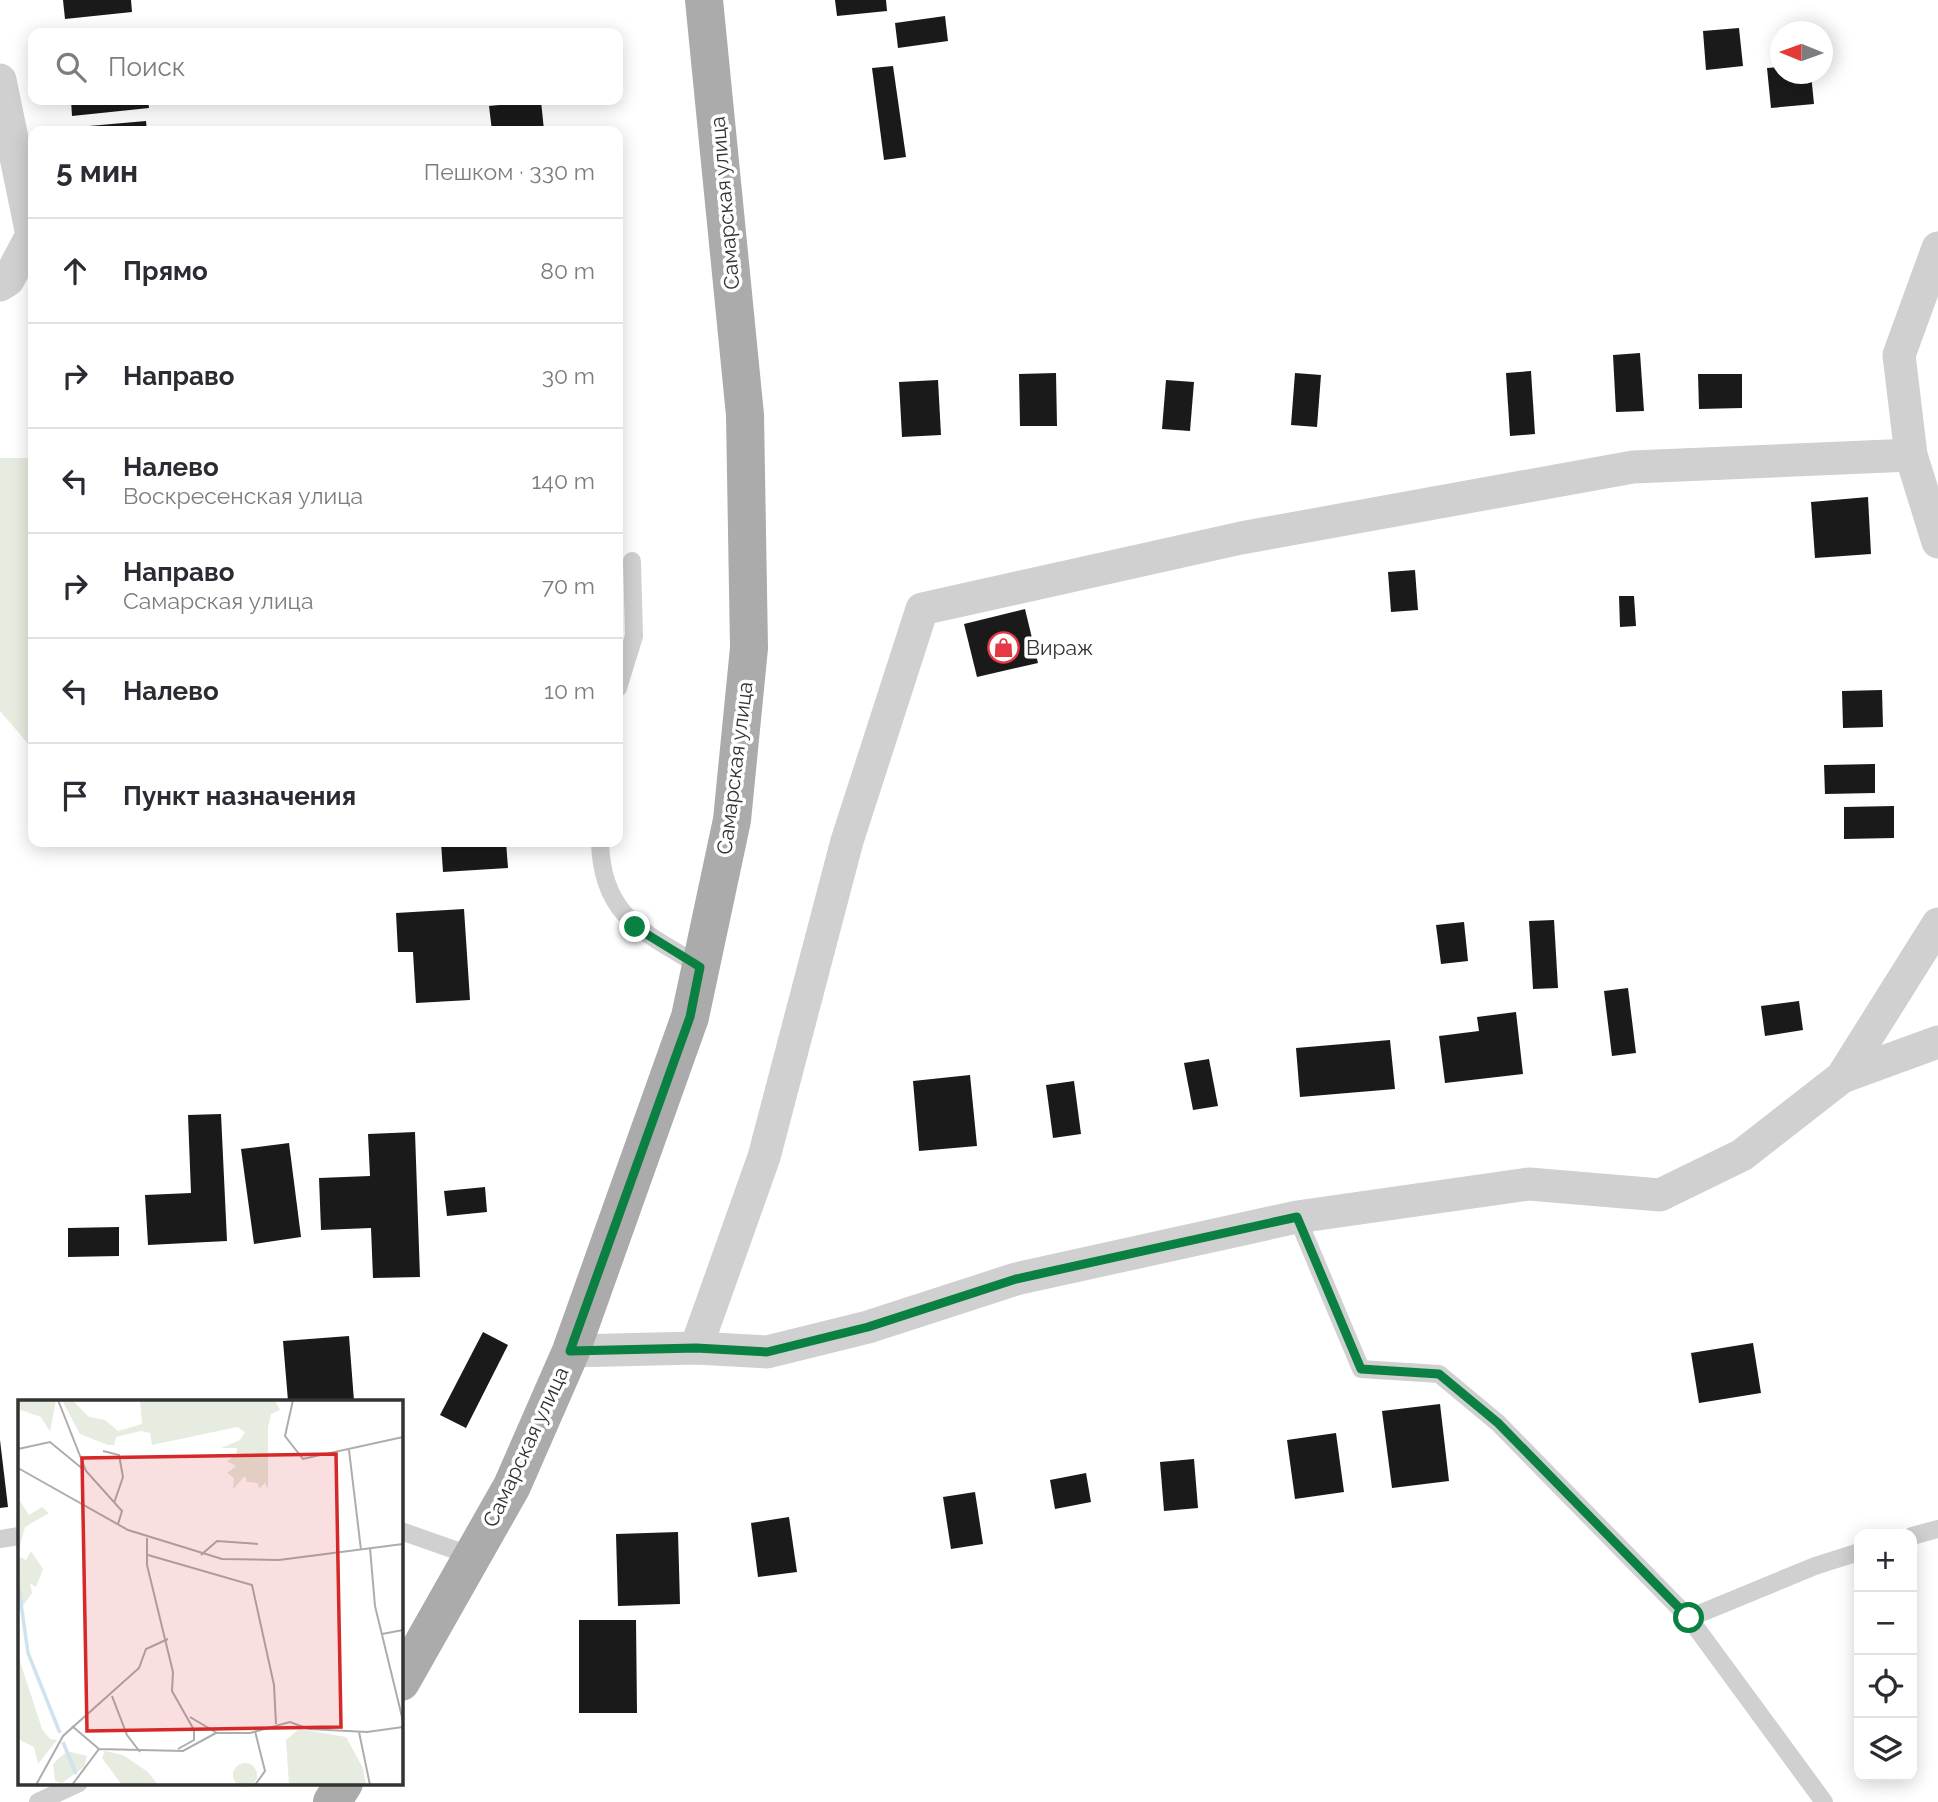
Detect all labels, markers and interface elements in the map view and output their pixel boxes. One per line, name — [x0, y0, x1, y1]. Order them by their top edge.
north arrow — [1770, 21, 1833, 84]
search box — [28, 28, 623, 105]
icon: search — [52, 48, 90, 86]
text: Поиск — [108, 52, 185, 82]
street label: Самарская улица — [704, 115, 745, 291]
text: 5 мин — [56, 154, 138, 189]
text: Пешком · 330 m — [424, 158, 595, 185]
icon: ahead — [56, 252, 94, 290]
text: Прямо — [123, 256, 208, 286]
text: 80 m — [540, 257, 595, 284]
icon: right — [56, 357, 94, 395]
text: Направо — [123, 361, 234, 391]
text: 30 m — [542, 362, 595, 389]
text: Налево — [123, 452, 219, 482]
icon: left — [56, 462, 94, 500]
text: 140 m — [532, 467, 595, 494]
text: Воскресенская улица — [123, 482, 363, 509]
text: Направо — [123, 557, 234, 587]
icon: right — [56, 567, 94, 605]
text: 70 m — [542, 572, 595, 599]
text: Самарская улица — [123, 587, 313, 614]
shop icon: Вираж — [986, 631, 1020, 665]
place label: Вираж — [1026, 635, 1093, 660]
icon: left — [56, 672, 94, 710]
text: Налево — [123, 676, 219, 706]
text: 10 m — [544, 677, 595, 704]
street label: Самарская улица — [711, 680, 758, 856]
icon: arrive — [56, 777, 94, 815]
text: Пункт назначения — [123, 781, 356, 811]
route end — [619, 911, 650, 942]
street label: Самарская улица — [477, 1363, 574, 1531]
inset map — [18, 1400, 402, 1784]
map controls — [1854, 1529, 1917, 1781]
button: + — [1854, 1529, 1917, 1592]
button: − — [1854, 1592, 1917, 1655]
route start — [1673, 1602, 1704, 1633]
button: locate — [1854, 1655, 1917, 1718]
button: layers — [1854, 1718, 1917, 1781]

